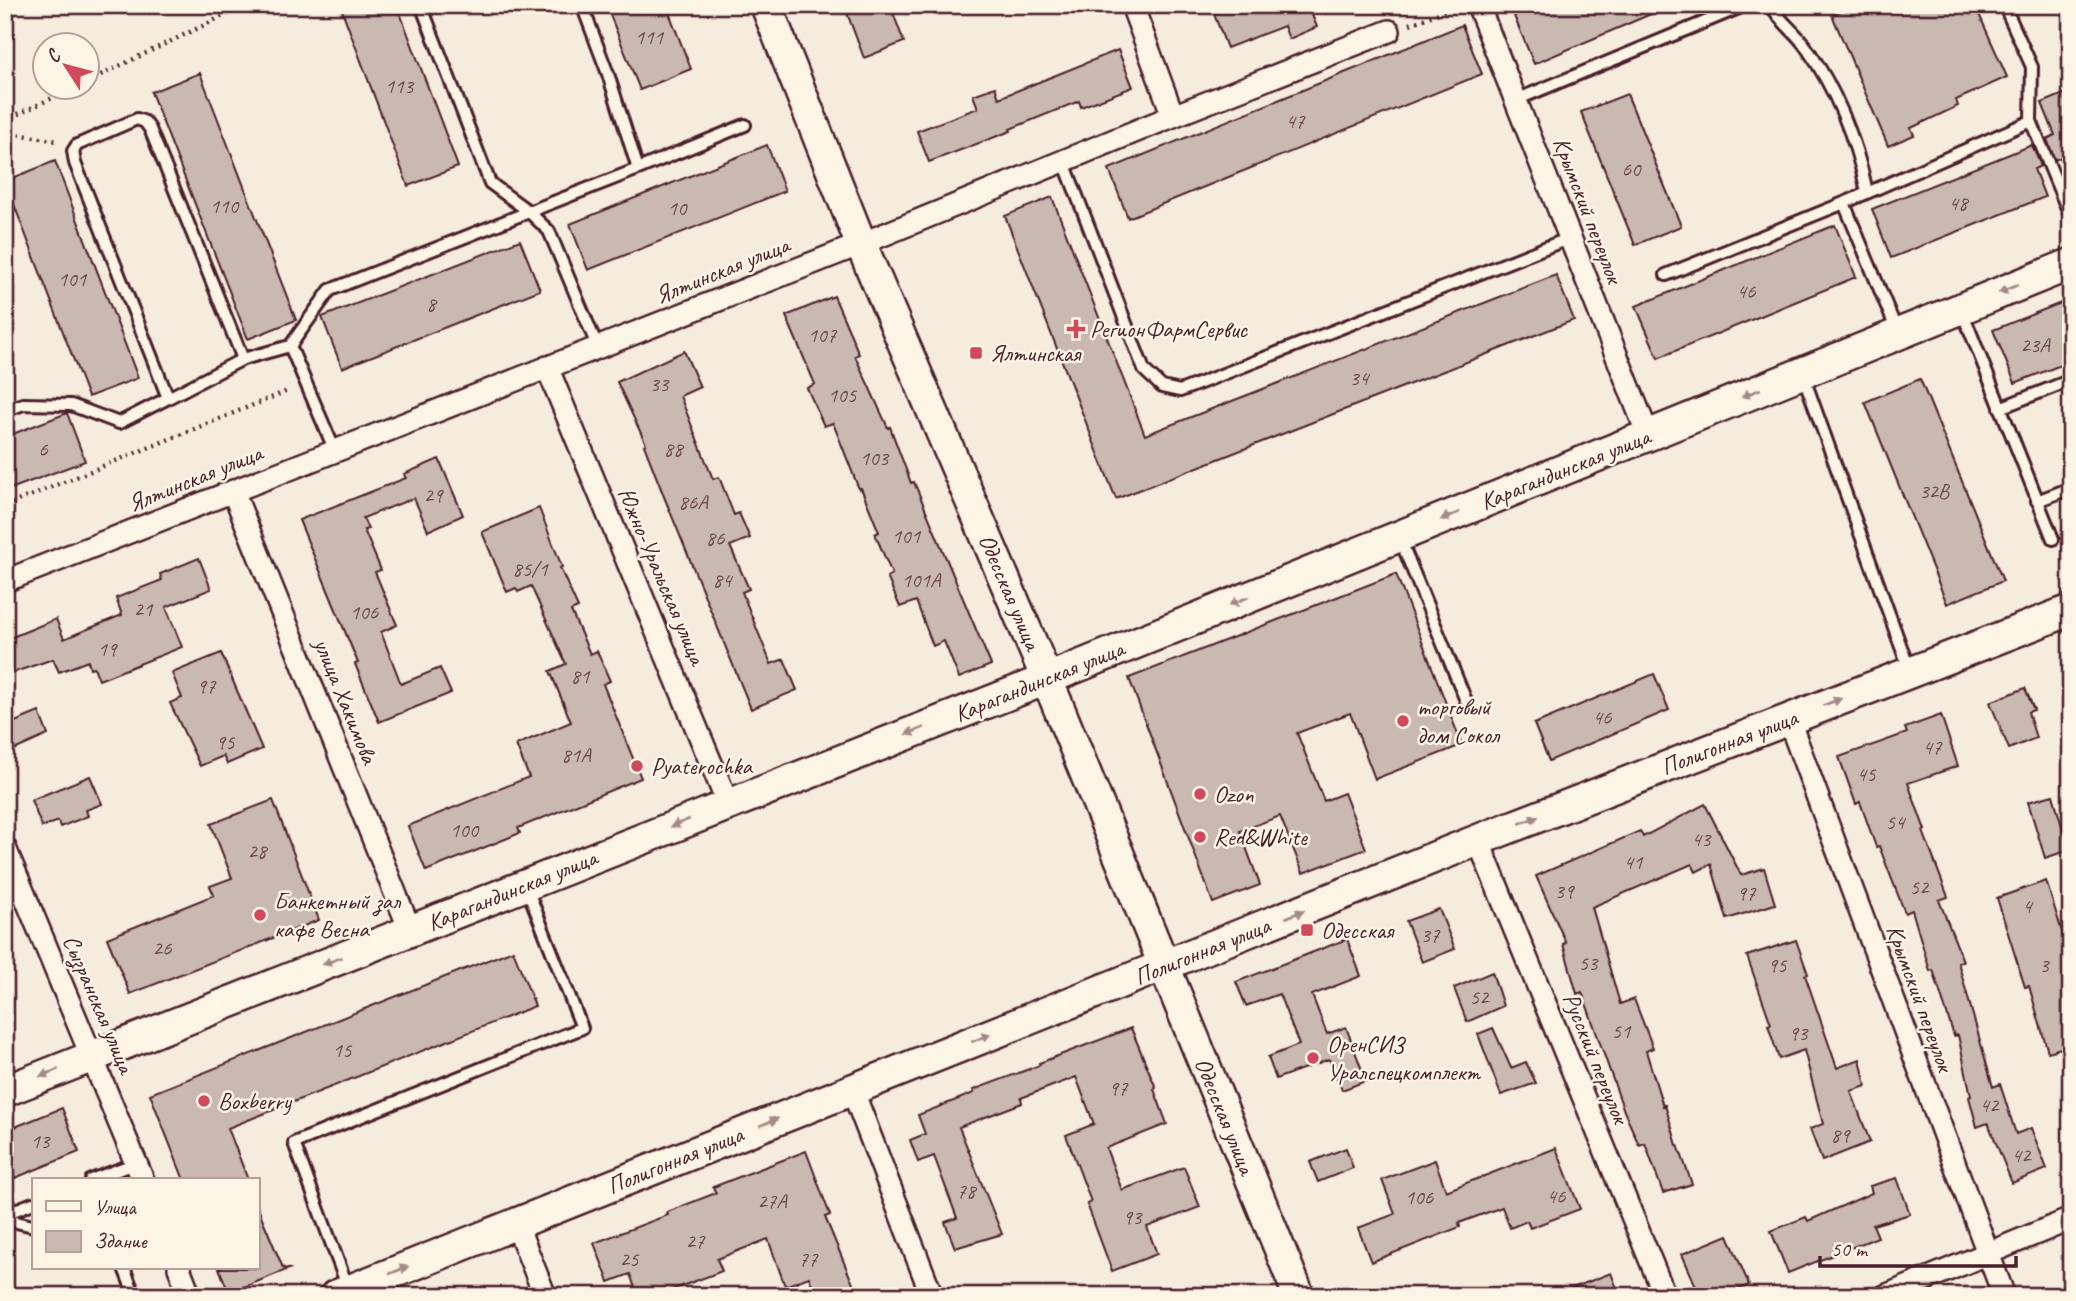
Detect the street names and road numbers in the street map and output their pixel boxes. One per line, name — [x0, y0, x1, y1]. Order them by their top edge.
street label: Крымский переулок — [1546, 133, 1630, 289]
street label: Ялтинская улица — [650, 229, 796, 311]
street label: Карагандинская улица — [1476, 421, 1656, 517]
street label: Ялтинская улица — [123, 437, 269, 519]
street label: Южно-Уральская улица — [611, 483, 714, 671]
street label: Одесская улица — [972, 529, 1049, 657]
street label: улица Хакимова — [306, 632, 385, 770]
street label: Карагандинская улица — [950, 633, 1130, 729]
street label: Полигонная улица — [1656, 702, 1803, 782]
street label: Карагандинская улица — [423, 842, 603, 938]
street label: Полигонная улица — [1130, 910, 1276, 992]
street label: Крымский переулок — [1880, 921, 1961, 1077]
street label: Сызранская улица — [55, 930, 142, 1080]
street label: Русский переулок — [1556, 988, 1637, 1130]
street label: Одесская улица — [1188, 1053, 1263, 1181]
street label: Полигонная улица — [603, 1119, 749, 1201]

